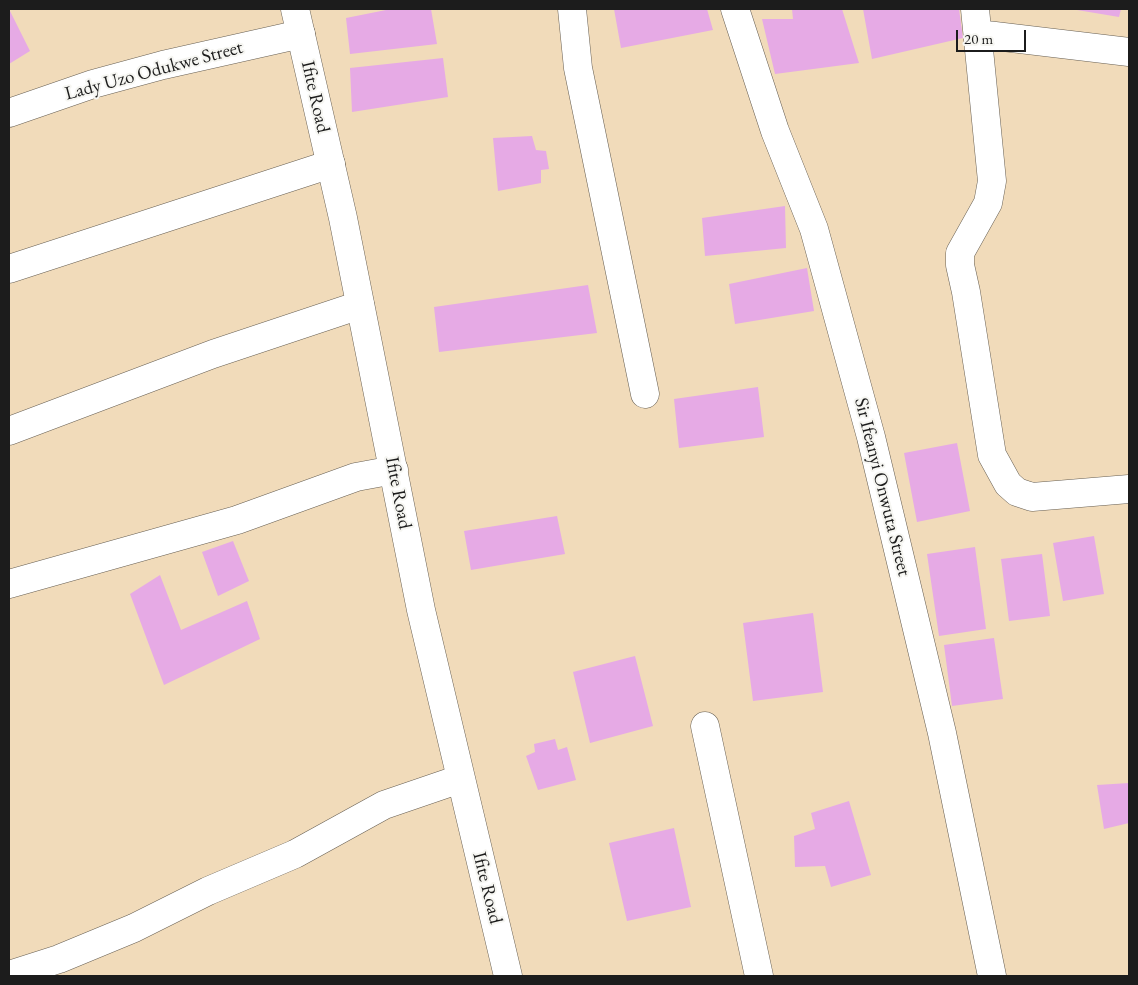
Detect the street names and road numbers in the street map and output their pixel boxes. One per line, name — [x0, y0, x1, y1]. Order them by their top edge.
street label: Lady Uzo Odukwe Street — [63, 36, 245, 106]
street label: Ifite Road — [296, 59, 334, 135]
street label: Sir Ifeanyi Onwuta Street — [849, 396, 915, 578]
street label: Ifite Road — [380, 455, 416, 531]
street label: Ifite Road — [467, 850, 507, 926]

